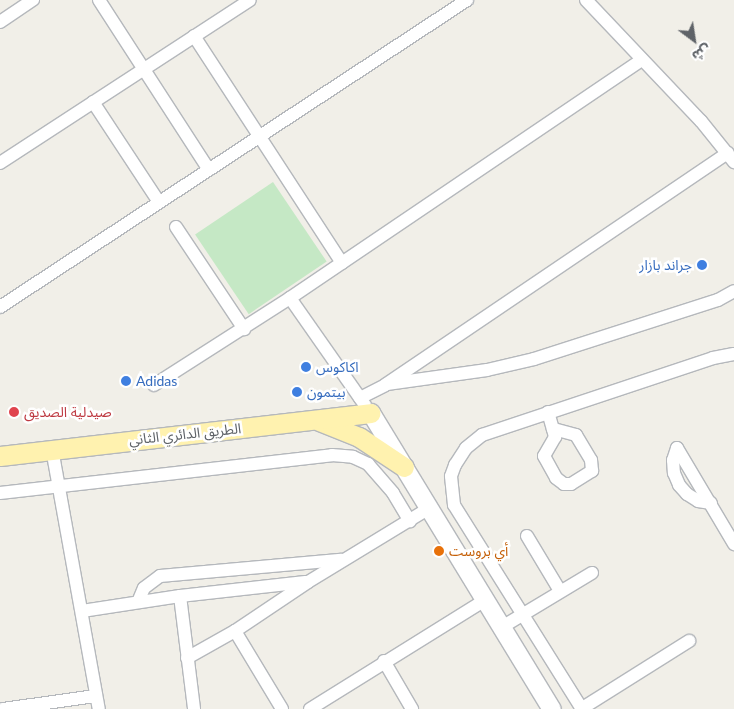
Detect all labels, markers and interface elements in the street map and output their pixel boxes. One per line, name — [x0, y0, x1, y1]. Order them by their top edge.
north arrow — [669, 15, 719, 65]
text: ش — [689, 41, 715, 66]
place label: جراند بازار — [639, 257, 692, 273]
marker: جراند بازار — [696, 259, 708, 271]
place label: اكاكوس — [316, 359, 358, 375]
marker: اكاكوس — [300, 361, 312, 373]
place label: Adidas — [136, 373, 177, 389]
marker: Adidas — [120, 375, 132, 387]
place label: بيتمون — [307, 384, 345, 400]
marker: بيتمون — [291, 386, 303, 398]
place label: صيدلية الصديق — [24, 404, 112, 420]
marker: صيدلية الصديق — [8, 406, 20, 418]
street label: الطريق الدائري الثاني — [128, 420, 242, 448]
place label: أي بروست — [449, 543, 508, 559]
marker: أي بروست — [433, 545, 445, 557]

